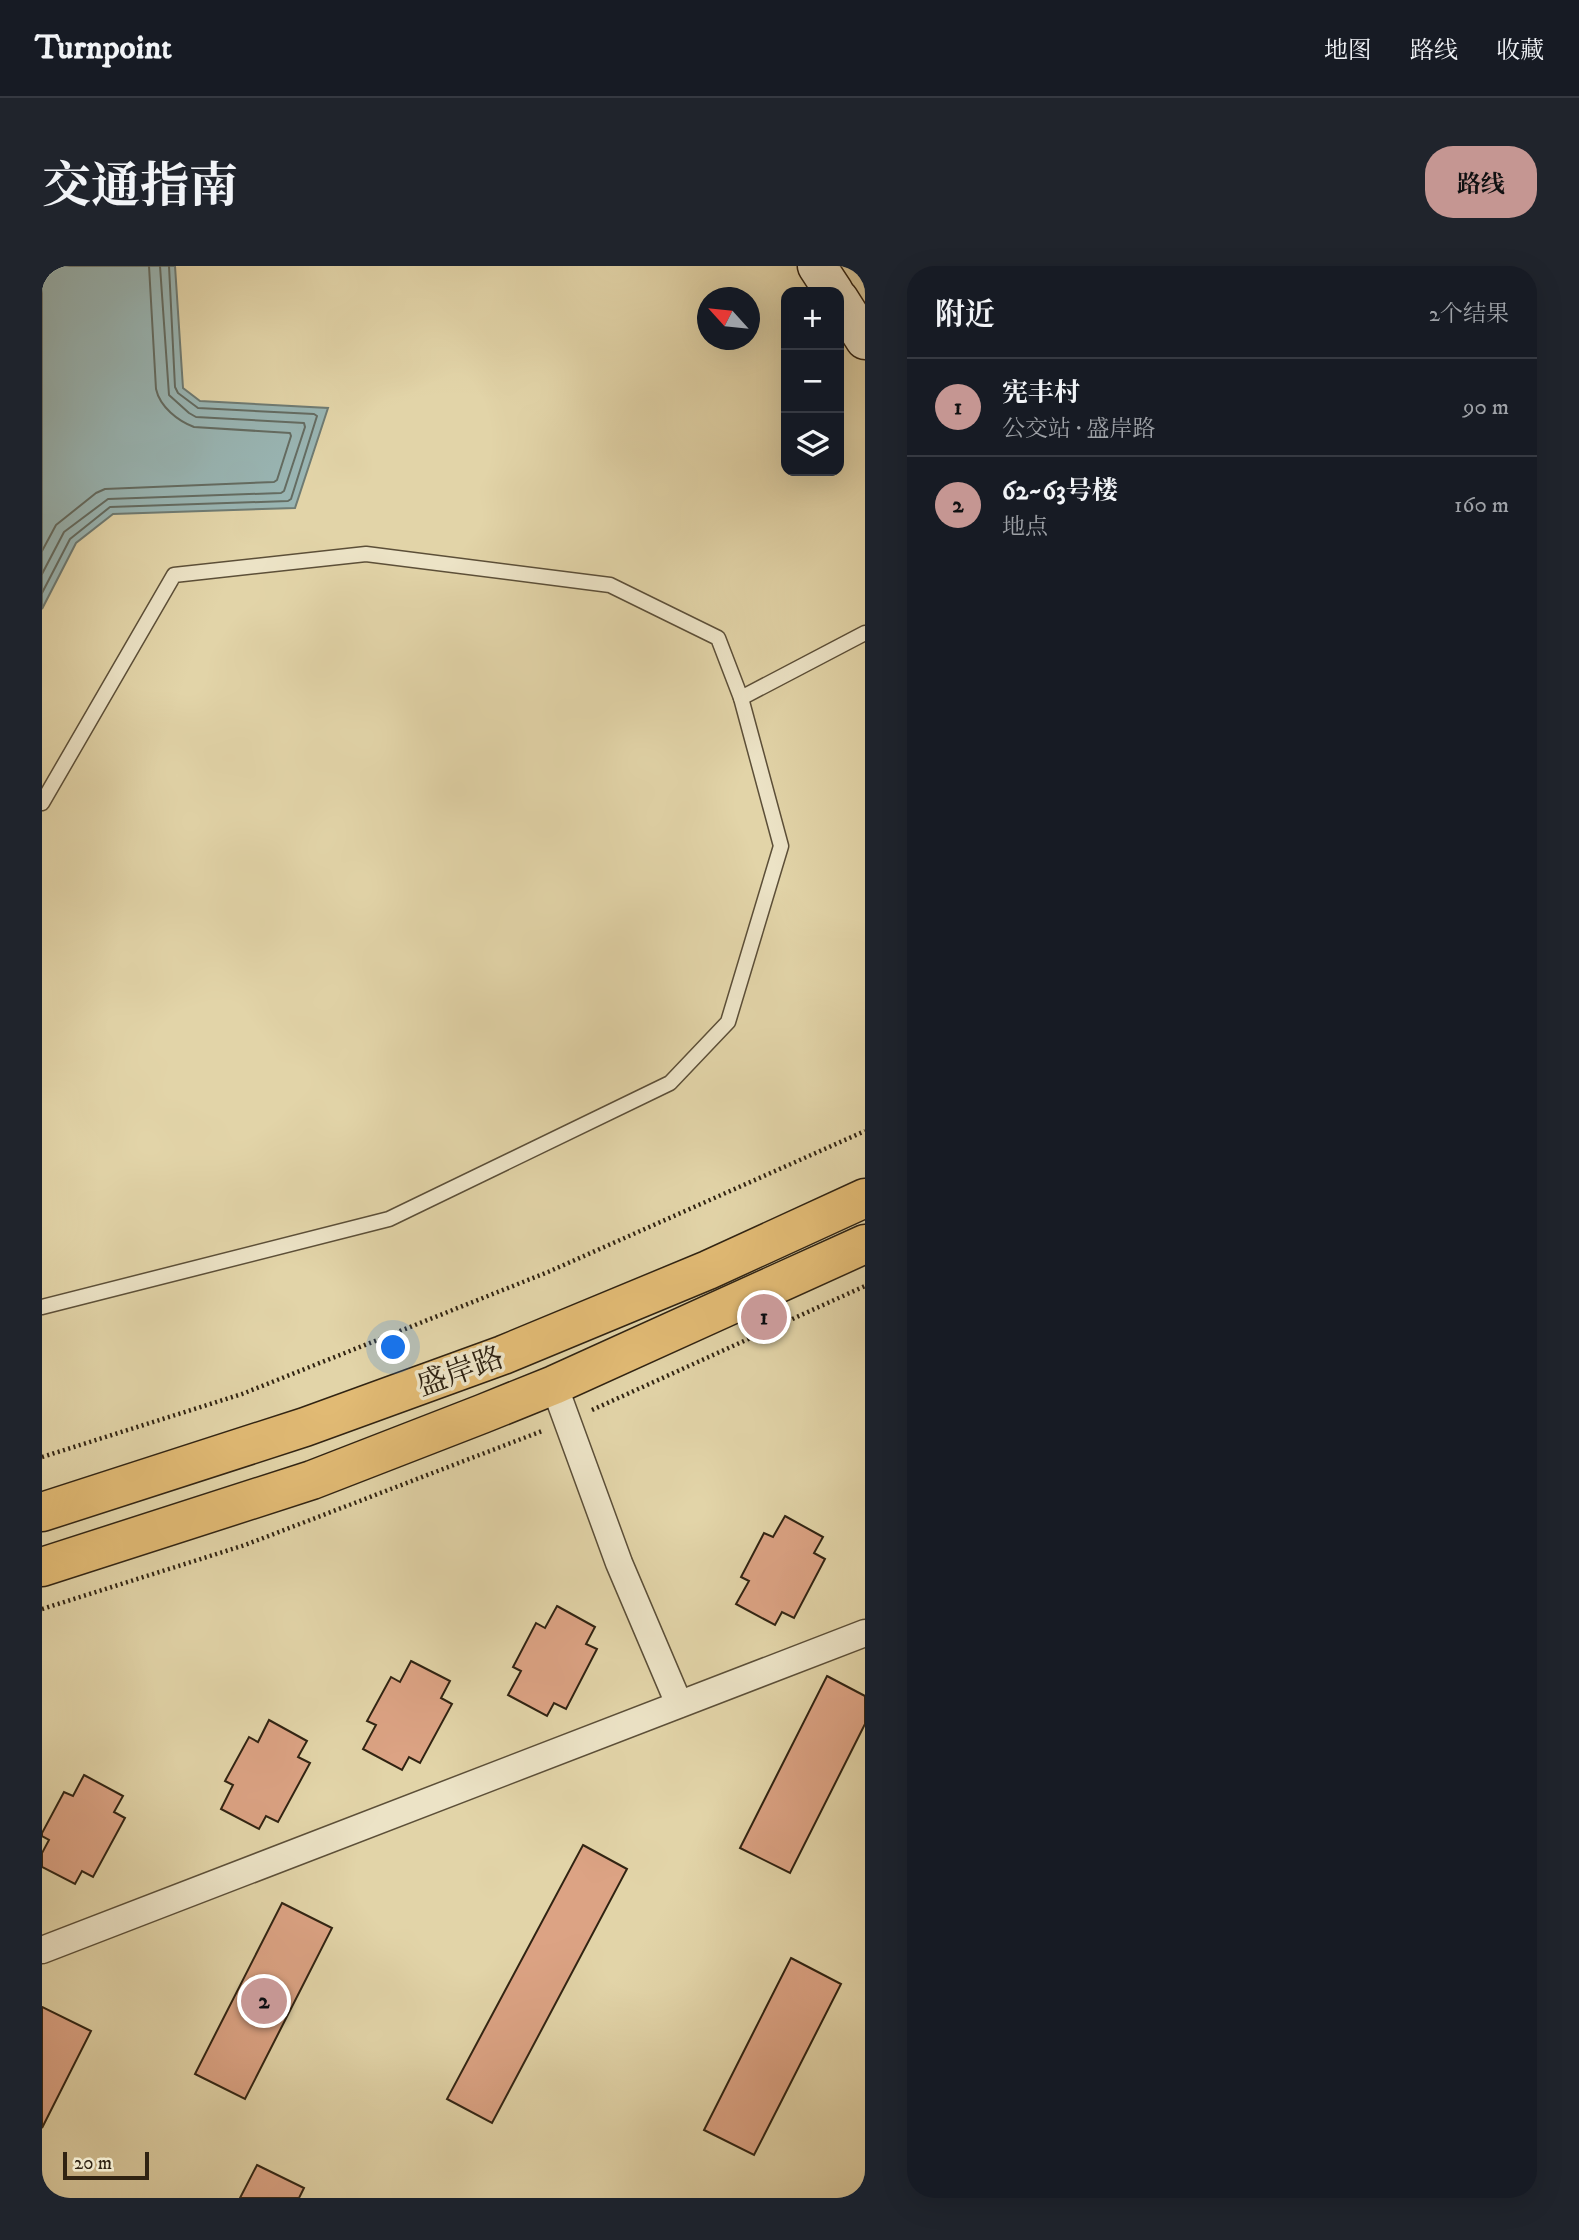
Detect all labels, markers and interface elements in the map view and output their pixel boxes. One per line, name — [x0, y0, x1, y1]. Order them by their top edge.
text: Turnpoint — [35, 28, 172, 69]
text: 地图 — [1324, 36, 1372, 66]
text: 路线 — [1410, 36, 1458, 66]
text: 收藏 — [1496, 36, 1544, 66]
button: 路线 — [1425, 146, 1537, 218]
text: 交通指南 — [42, 157, 238, 219]
north arrow — [697, 287, 760, 350]
map controls — [781, 287, 844, 476]
button: + — [781, 287, 844, 350]
text: 附近 — [935, 297, 995, 334]
text: 2个结果 — [1429, 300, 1509, 329]
button: − — [781, 350, 844, 413]
text: 宪丰村 — [1002, 377, 1080, 410]
text: 1 — [954, 393, 962, 422]
text: 90 m — [1463, 393, 1509, 422]
button: layers — [781, 413, 844, 476]
text: 公交站 · 盛岸路 — [1002, 415, 1155, 444]
text: 62~63号楼 — [1002, 475, 1118, 508]
text: 2 — [952, 491, 964, 520]
text: 160 m — [1454, 491, 1509, 520]
text: 地点 — [1002, 513, 1048, 542]
pin: 1 — [741, 1291, 787, 1343]
your location — [376, 1330, 410, 1364]
street label: 盛岸路 — [412, 1340, 509, 1405]
pin: 2 — [241, 1975, 287, 2027]
scale bar — [63, 2149, 149, 2181]
text: 20 m — [74, 2152, 112, 2175]

